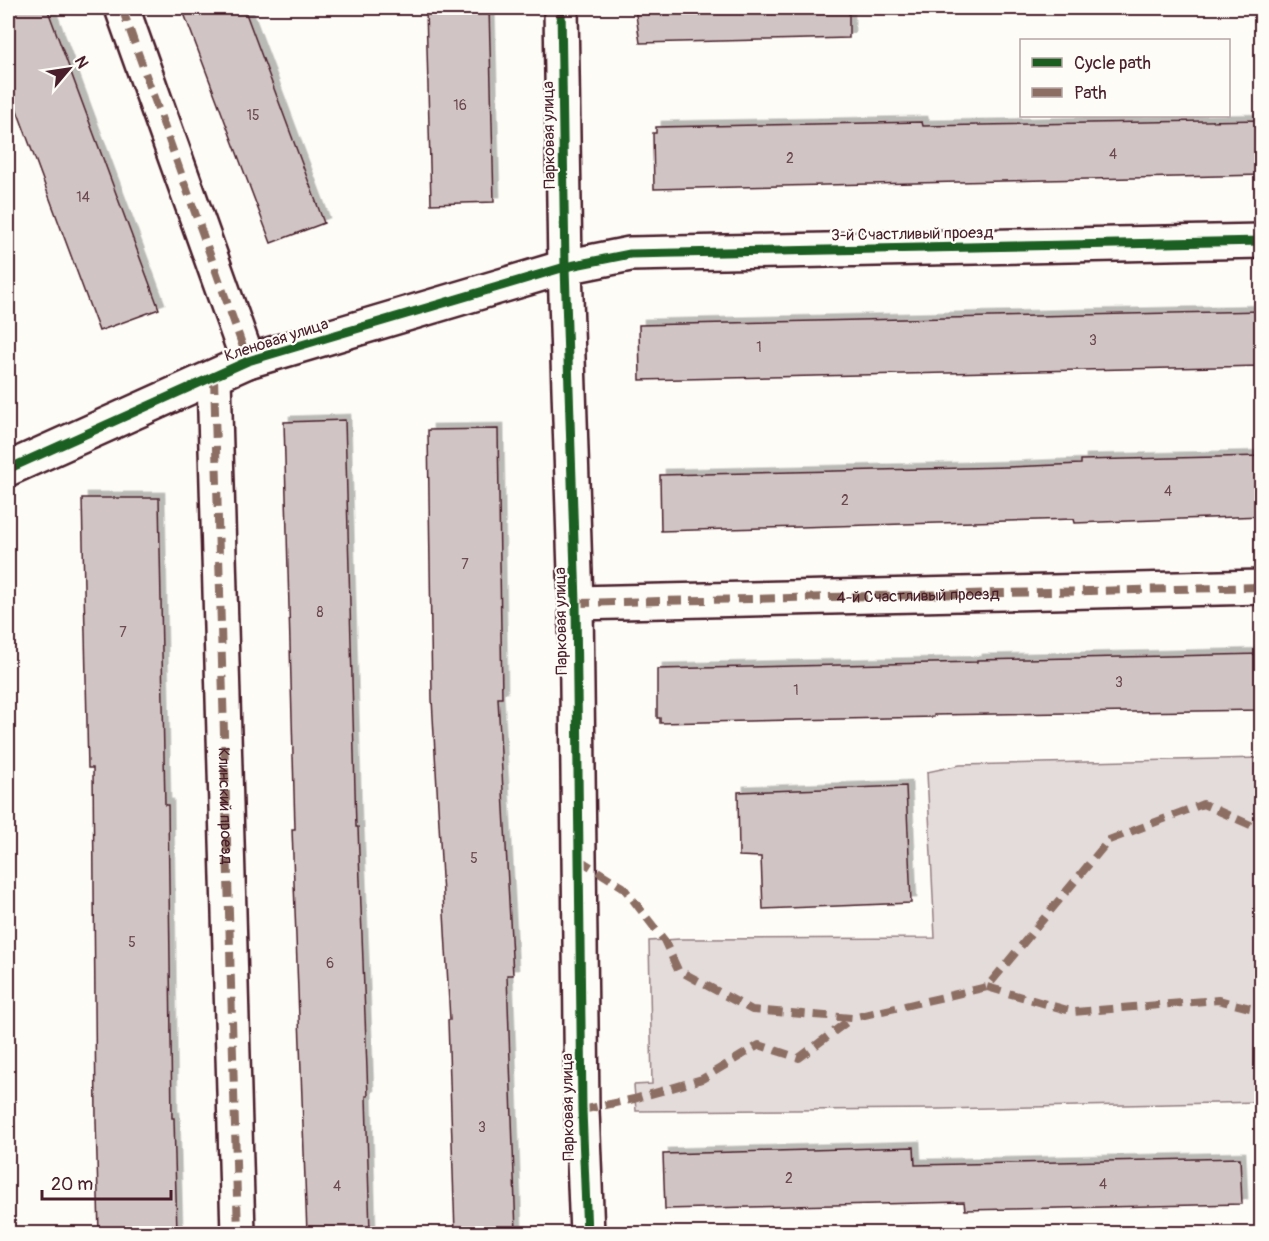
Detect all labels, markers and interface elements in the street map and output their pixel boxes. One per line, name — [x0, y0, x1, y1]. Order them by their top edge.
north arrow — [39, 39, 99, 99]
legend — [1020, 39, 1230, 117]
text: Cycle path — [1074, 52, 1151, 75]
text: N — [70, 53, 93, 72]
street label: Парковая улица — [538, 81, 560, 189]
text: Path — [1074, 82, 1107, 105]
house number: 16 — [453, 97, 467, 114]
house number: 15 — [246, 107, 260, 124]
house number: 4 — [1109, 146, 1117, 163]
house number: 2 — [786, 150, 794, 167]
house number: 14 — [76, 189, 90, 206]
street label: 3-й Счастливый проезд — [831, 223, 994, 245]
street label: Кленовая улица — [222, 314, 331, 366]
house number: 3 — [1089, 332, 1097, 349]
house number: 1 — [756, 339, 762, 356]
house number: 4 — [1164, 483, 1172, 500]
house number: 2 — [841, 492, 849, 509]
house number: 7 — [461, 556, 469, 573]
street label: Парковая улица — [550, 567, 572, 675]
street label: 4-й Счастливый проезд — [836, 584, 1000, 608]
house number: 8 — [316, 604, 324, 621]
house number: 7 — [119, 624, 127, 641]
house number: 3 — [1115, 674, 1123, 691]
house number: 1 — [793, 682, 799, 699]
street label: Клинский проезд — [213, 747, 237, 865]
house number: 5 — [470, 850, 478, 867]
house number: 5 — [128, 934, 136, 951]
house number: 6 — [326, 955, 334, 972]
street label: Парковая улица — [557, 1053, 579, 1161]
house number: 3 — [478, 1119, 486, 1136]
scale bar — [42, 1163, 171, 1201]
house number: 2 — [785, 1170, 793, 1187]
text: 20 m — [51, 1173, 93, 1196]
house number: 4 — [1099, 1176, 1107, 1193]
house number: 4 — [333, 1178, 341, 1195]

